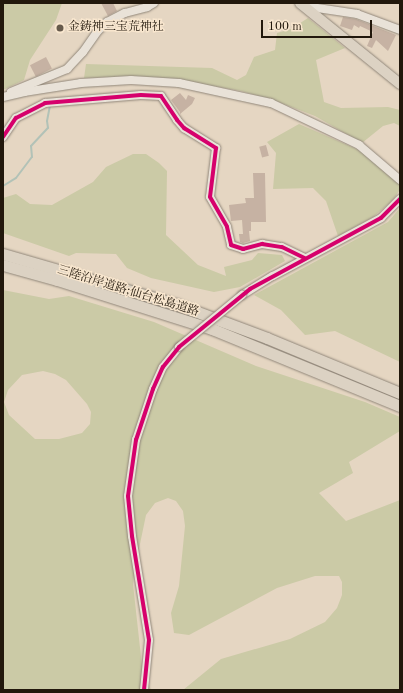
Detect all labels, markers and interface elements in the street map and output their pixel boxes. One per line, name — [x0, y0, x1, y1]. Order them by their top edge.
scale bar — [263, 12, 374, 38]
place label: 金鋳神三宝荒神社 — [68, 21, 164, 35]
text: 100 m — [268, 21, 302, 33]
marker: 金鋳神三宝荒神社 — [55, 23, 65, 33]
street label: 三陸沿岸道路;仙台松島道路 — [55, 264, 201, 320]

